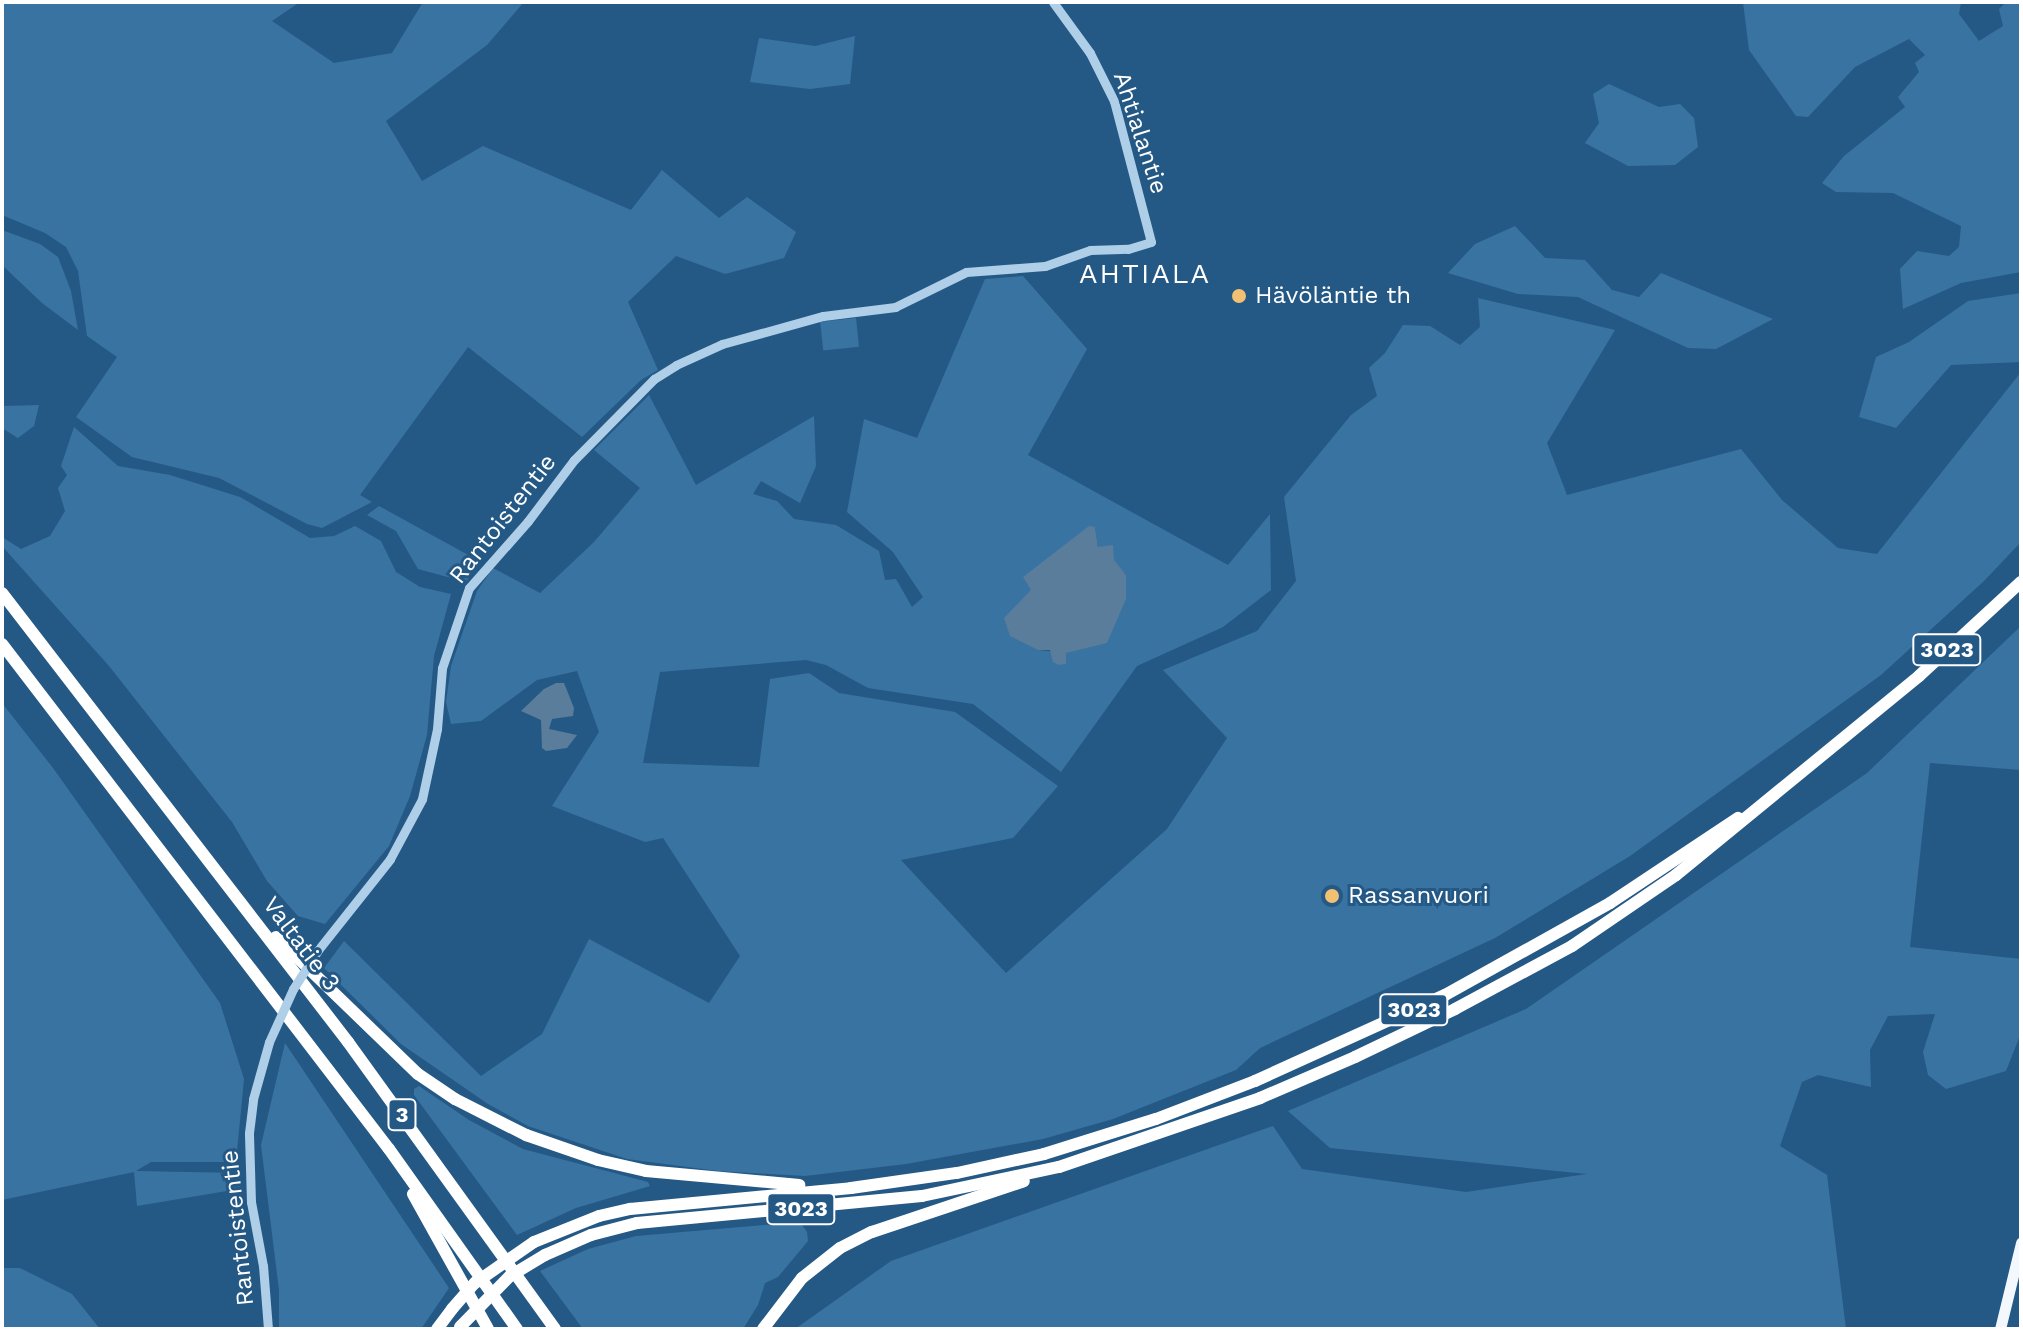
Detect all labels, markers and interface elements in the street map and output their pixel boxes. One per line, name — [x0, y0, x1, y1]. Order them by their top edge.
street label: Ahtialantie — [1107, 68, 1173, 198]
district label: AHTIALA — [1079, 257, 1211, 291]
place label: Hävöläntie th — [1255, 282, 1412, 310]
marker: Hävöläntie th — [1230, 287, 1248, 305]
street label: Rantoistentie — [443, 448, 563, 590]
road number: 3023 — [1911, 632, 1983, 668]
place label: Rassanvuori — [1348, 882, 1489, 910]
marker: Rassanvuori — [1323, 887, 1341, 905]
street label: Valtatie 3 — [256, 891, 346, 997]
road number: 3023 — [1378, 992, 1450, 1028]
road number: 3 — [386, 1097, 418, 1133]
street label: Rantoistentie — [215, 1149, 261, 1307]
road number: 3023 — [765, 1191, 837, 1227]

